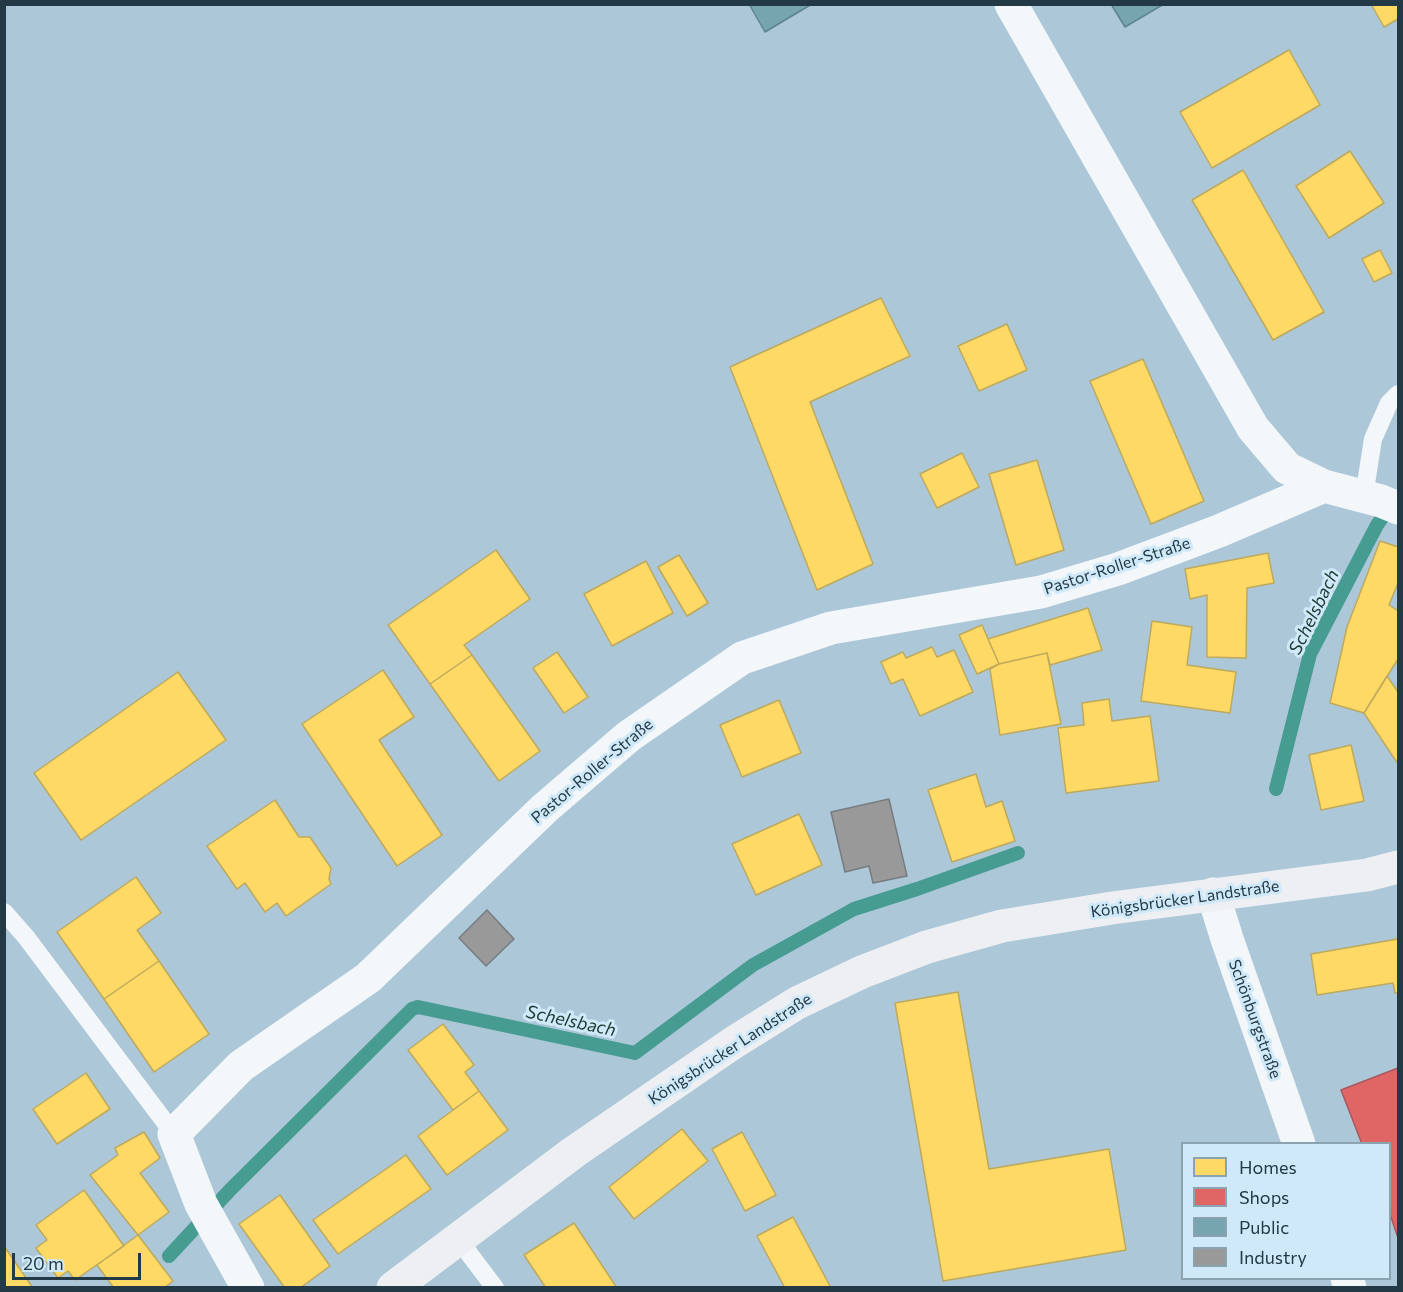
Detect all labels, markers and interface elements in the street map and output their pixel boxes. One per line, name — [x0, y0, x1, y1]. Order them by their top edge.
street label: Pastor-Roller-Straße — [1041, 533, 1193, 599]
water label: Schelsbach — [1284, 566, 1344, 658]
street label: Pastor-Roller-Straße — [527, 715, 657, 827]
street label: Königsbrücker Landstraße — [1089, 876, 1281, 922]
street label: Schönburgstraße — [1225, 957, 1285, 1081]
street label: Königsbrücker Landstraße — [645, 989, 815, 1109]
water label: Schelsbach — [524, 1001, 618, 1041]
legend — [1181, 1142, 1391, 1280]
text: Homes — [1239, 1156, 1297, 1178]
text: Shops — [1239, 1186, 1289, 1208]
text: Public — [1239, 1216, 1289, 1238]
scale bar — [15, 1241, 144, 1279]
text: Industry — [1239, 1246, 1307, 1268]
text: 20 m — [23, 1252, 64, 1274]

